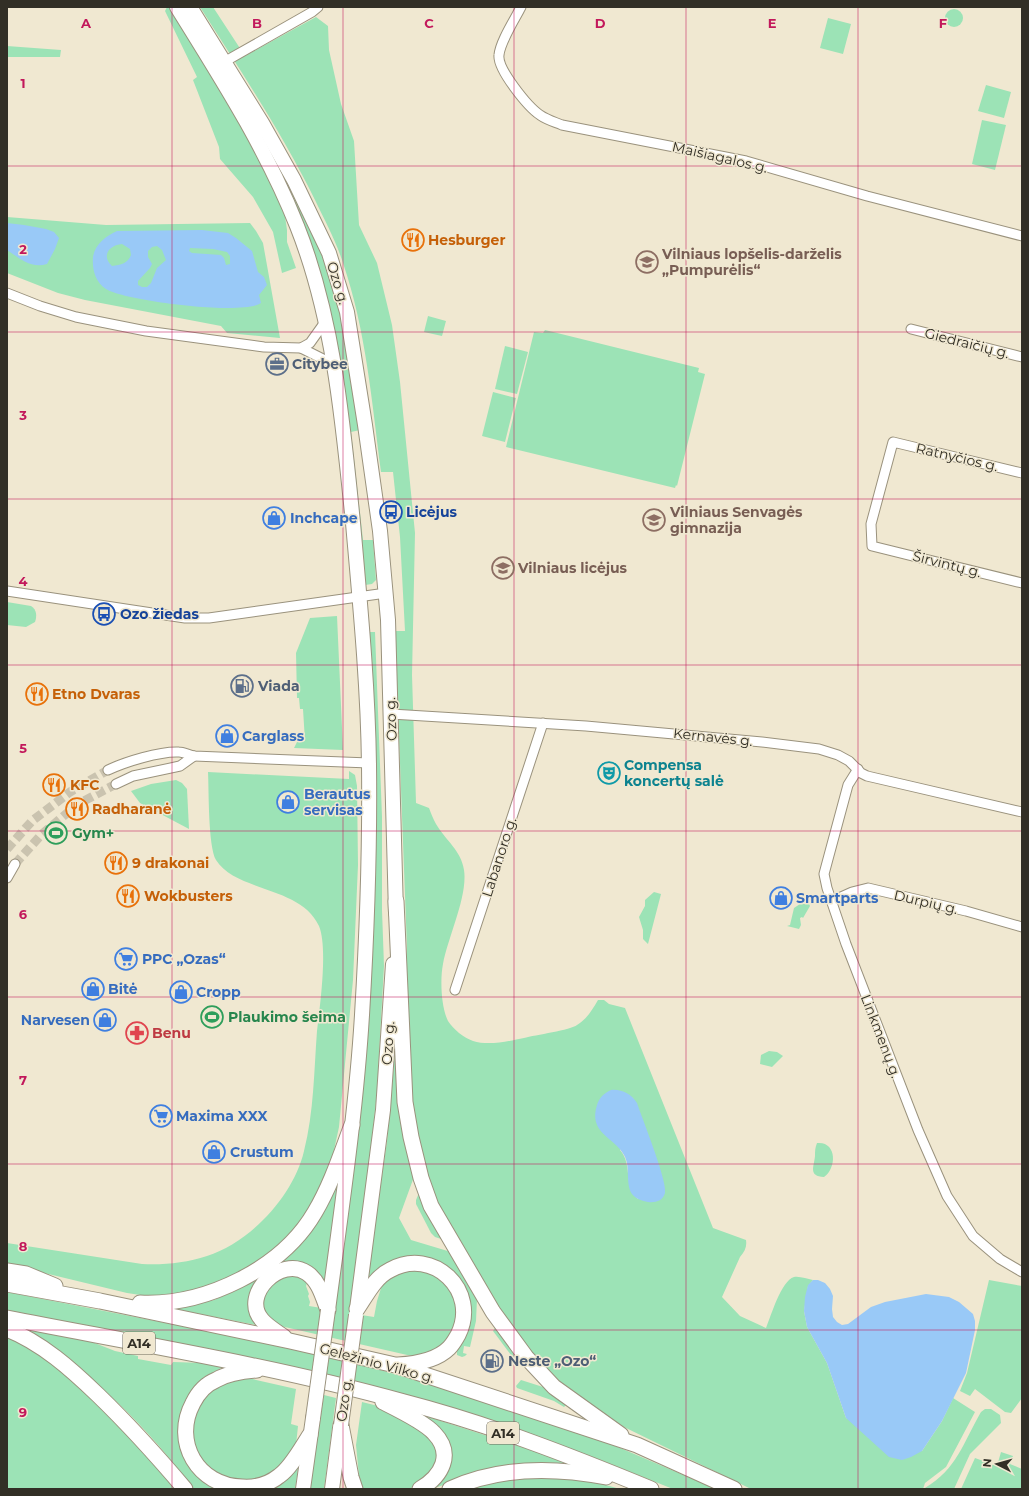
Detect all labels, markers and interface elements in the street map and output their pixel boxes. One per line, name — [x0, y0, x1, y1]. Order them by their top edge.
text: A — [80, 15, 92, 31]
text: B — [252, 15, 262, 31]
text: C — [424, 15, 434, 31]
text: D — [595, 15, 606, 31]
text: E — [768, 15, 777, 31]
text: F — [939, 15, 947, 31]
text: 1 — [20, 75, 26, 91]
street label: Maišiagalos g. — [670, 137, 770, 177]
restaurant icon: Hesburger — [400, 227, 426, 253]
place label: Hesburger — [428, 231, 505, 249]
text: 2 — [19, 241, 27, 257]
place label: Vilniaus lopšelis-darželis „Pumpurėlis“ — [661, 245, 842, 279]
school or university icon: Vilniaus lopšelis-darželis „Pumpurėlis“ — [634, 249, 660, 275]
street label: Ozo g. — [323, 259, 353, 307]
street label: Giedraičių g. — [923, 324, 1011, 362]
office icon: Citybee — [264, 351, 290, 377]
place label: Citybee — [292, 355, 348, 373]
text: 3 — [18, 407, 27, 423]
street label: Ratnyčios g. — [914, 439, 1000, 475]
bus stop icon: Licėjus — [378, 499, 404, 525]
place label: Licėjus — [406, 503, 458, 521]
place label: Vilniaus Senvagės gimnazija — [669, 503, 803, 537]
shop icon: Inchcape — [261, 505, 287, 531]
school or university icon: Vilniaus Senvagės gimnazija — [641, 507, 667, 533]
place label: Inchcape — [290, 509, 358, 527]
street label: Širvintų g. — [911, 547, 983, 581]
school or university icon: Vilniaus licėjus — [490, 555, 516, 581]
place label: Vilniaus licėjus — [517, 559, 628, 577]
text: 4 — [19, 573, 28, 589]
bus stop icon: Ozo žiedas — [91, 601, 117, 627]
place label: Ozo žiedas — [120, 605, 199, 623]
fuel station icon: Viada — [229, 673, 255, 699]
place label: Viada — [257, 677, 300, 695]
restaurant icon: Etno Dvaras — [24, 681, 50, 707]
place label: Etno Dvaras — [52, 685, 141, 703]
street label: Ozo g. — [381, 697, 401, 741]
shop icon: Carglass — [214, 723, 240, 749]
street label: Kernavės g. — [672, 724, 754, 750]
place label: Carglass — [242, 727, 305, 745]
text: 5 — [19, 740, 27, 756]
place label: Compensa koncertų salė — [624, 756, 724, 790]
theatre icon: Compensa koncertų salė — [596, 760, 622, 786]
restaurant icon: KFC — [41, 772, 67, 798]
place label: KFC — [70, 776, 99, 794]
place label: Berautus servisas — [304, 785, 371, 819]
shop icon: Berautus servisas — [275, 789, 301, 815]
restaurant icon: Radharanė — [64, 796, 90, 822]
place label: Radharanė — [92, 800, 172, 818]
street label: Labanoro g. — [478, 815, 520, 899]
sports icon: Gym+ — [43, 820, 69, 846]
place label: Gym+ — [72, 824, 114, 842]
restaurant icon: 9 drakonai — [103, 850, 129, 876]
place label: 9 drakonai — [132, 854, 209, 872]
restaurant icon: Wokbusters — [115, 883, 141, 909]
shop icon: Smartparts — [768, 885, 794, 911]
street label: Durpių g. — [892, 886, 960, 918]
place label: Wokbusters — [144, 887, 233, 905]
place label: Smartparts — [796, 889, 879, 907]
text: 6 — [19, 906, 28, 922]
supermarket icon: PPC „Ozas“ — [113, 946, 139, 972]
place label: PPC „Ozas“ — [142, 950, 226, 968]
shop icon: Bitė — [80, 976, 106, 1002]
shop icon: Cropp — [168, 979, 194, 1005]
place label: Bitė — [108, 980, 138, 998]
place label: Cropp — [196, 983, 241, 1001]
street label: Linkmenų g. — [857, 992, 905, 1080]
sports icon: Plaukimo šeima — [199, 1004, 225, 1030]
shop icon: Narvesen — [92, 1007, 118, 1033]
place label: Plaukimo šeima — [228, 1008, 346, 1026]
place label: Narvesen — [21, 1011, 90, 1029]
pharmacy icon: Benu — [124, 1020, 150, 1046]
street label: Ozo g. — [377, 1021, 399, 1065]
place label: Benu — [152, 1024, 191, 1042]
text: 7 — [19, 1072, 27, 1088]
supermarket icon: Maxima XXX — [148, 1103, 174, 1129]
place label: Maxima XXX — [176, 1107, 268, 1125]
shop icon: Crustum — [201, 1139, 227, 1165]
place label: Crustum — [230, 1143, 294, 1161]
text: 8 — [19, 1238, 28, 1254]
road number: A14 — [123, 1332, 155, 1354]
street label: Geležinio Vilko g. — [318, 1339, 436, 1387]
fuel station icon: Neste „Ozo“ — [479, 1348, 505, 1374]
place label: Neste „Ozo“ — [508, 1352, 596, 1370]
street label: Ozo g. — [332, 1377, 356, 1423]
text: 9 — [19, 1404, 27, 1420]
road number: A14 — [487, 1422, 519, 1444]
north arrow — [977, 1444, 1017, 1484]
text: N — [980, 1458, 994, 1468]

